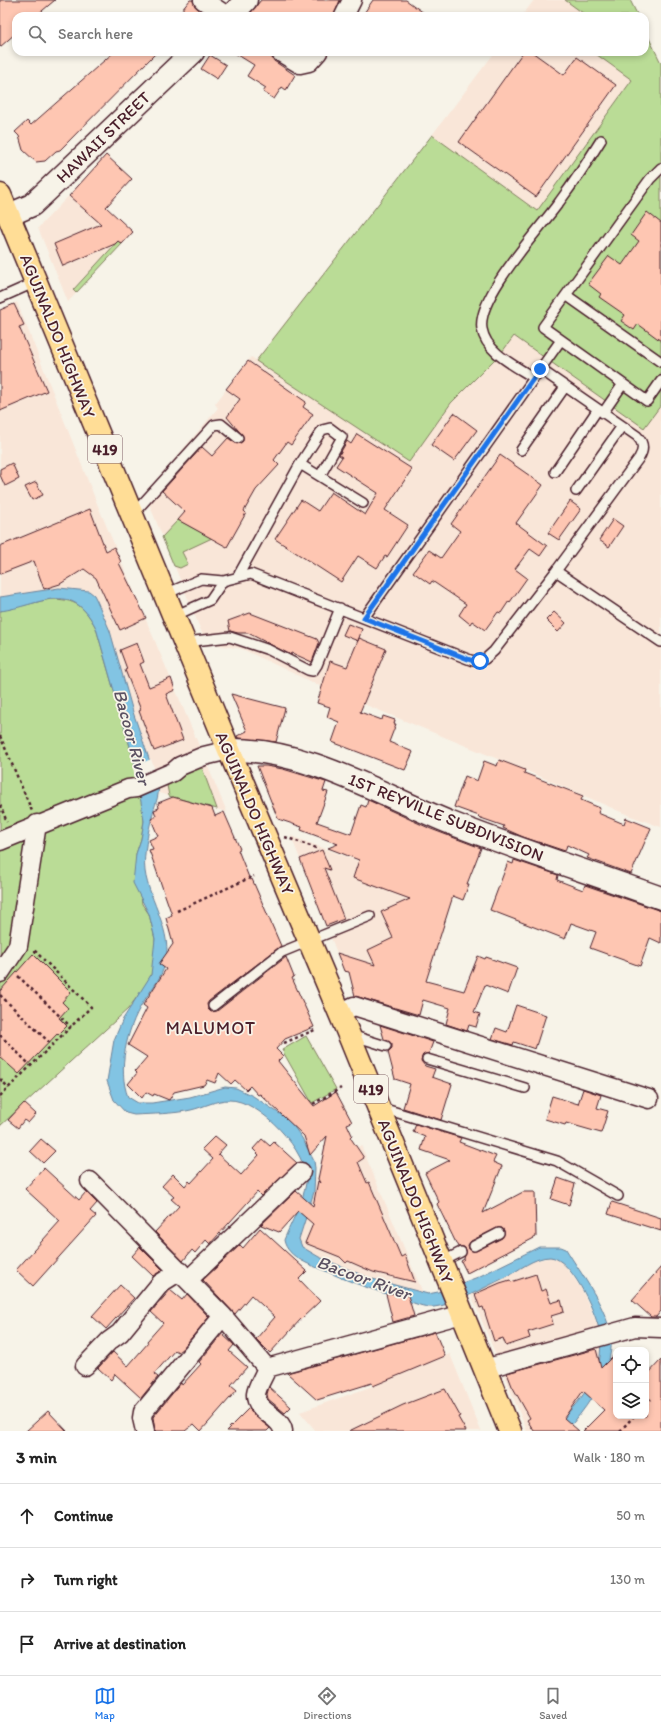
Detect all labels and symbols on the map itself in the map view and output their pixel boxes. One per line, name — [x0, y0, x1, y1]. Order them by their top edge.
street label: HAWAII STREET — [52, 87, 154, 187]
street label: AGUINALDO HIGHWAY — [16, 251, 100, 421]
route end — [531, 360, 549, 378]
road number: 419 — [88, 435, 122, 463]
route start — [471, 652, 489, 670]
water label: Bacoor River — [109, 687, 156, 789]
street label: AGUINALDO HIGHWAY — [212, 729, 299, 898]
street label: 1ST REYVILLE SUBDIVISION — [345, 769, 547, 865]
district label: MALUMOT — [166, 1017, 256, 1039]
road number: 419 — [354, 1075, 388, 1103]
street label: AGUINALDO HIGHWAY — [374, 1116, 458, 1286]
water label: Bacoor River — [314, 1251, 416, 1306]

